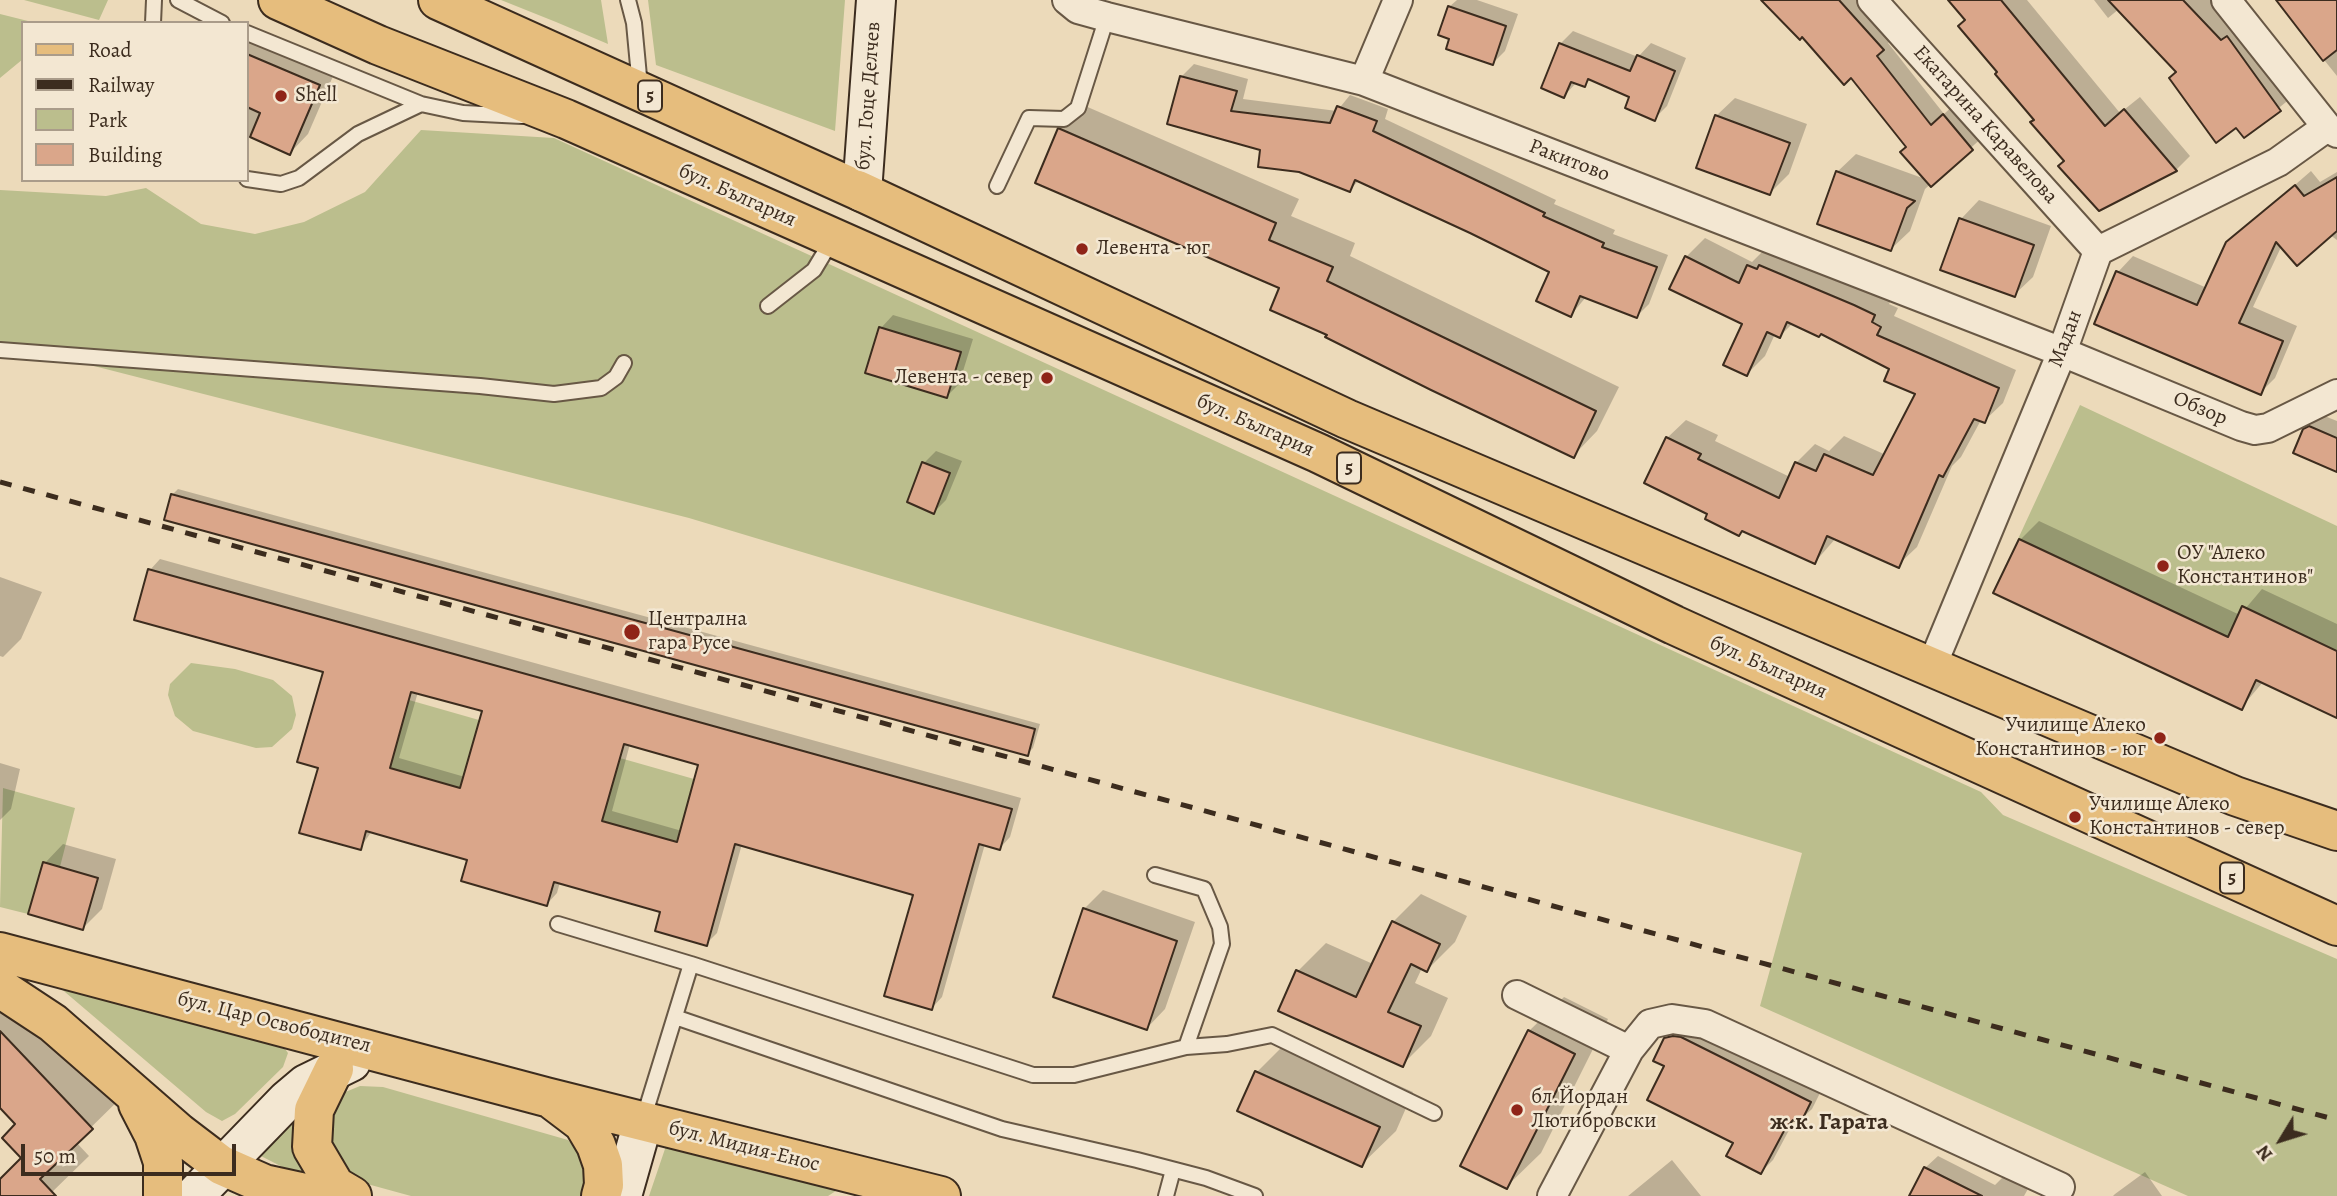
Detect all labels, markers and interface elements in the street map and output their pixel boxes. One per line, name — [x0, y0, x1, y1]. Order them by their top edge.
legend — [21, 21, 248, 182]
street label: бул. Гоце Делчев — [851, 21, 887, 171]
text: Road — [88, 36, 132, 64]
street label: Екатарина Каравелова — [1907, 41, 2063, 209]
text: Railway — [88, 71, 154, 99]
road number: 5 — [638, 80, 662, 111]
place label: Shell — [295, 83, 337, 109]
marker: Shell — [273, 88, 289, 104]
text: Park — [88, 106, 127, 134]
street label: Ракитово — [1525, 134, 1613, 188]
text: Building — [88, 141, 162, 169]
street label: бул. България — [674, 159, 800, 233]
place label: Левента - юг — [1096, 236, 1210, 262]
marker: Левента - юг — [1074, 241, 1090, 257]
street label: Мадан — [2044, 307, 2088, 371]
place label: Левента - север — [894, 365, 1033, 391]
marker: Левента - север — [1039, 370, 1055, 386]
street label: Обзор — [2169, 386, 2231, 432]
street label: бул. България — [1192, 389, 1318, 463]
road number: 5 — [1337, 453, 1361, 484]
place label: ОУ "Алеко Константинов" — [2177, 541, 2313, 591]
marker: ОУ "Алеко Константинов" — [2155, 558, 2171, 574]
place label: Централна гара Русе — [648, 607, 747, 657]
marker: Централна гара Русе — [622, 622, 642, 642]
street label: бул. България — [1705, 631, 1831, 705]
place label: Училище Алеко Константинов - юг — [1975, 713, 2146, 763]
marker: Училище Алеко Константинов - юг — [2152, 730, 2168, 746]
place label: Училище Алеко Константинов - север — [2089, 792, 2285, 842]
marker: Училище Алеко Константинов - север — [2067, 809, 2083, 825]
road number: 5 — [2220, 862, 2244, 894]
street label: бул. Цар Освободител — [174, 987, 374, 1059]
place label: бл.Йордан Лютибровски — [1531, 1085, 1656, 1135]
marker: бл.Йордан Лютибровски — [1509, 1102, 1525, 1118]
north arrow — [2246, 1105, 2316, 1175]
district label: ж.к. Гарата — [1770, 1109, 1888, 1137]
street label: бул. Мидия-Енос — [666, 1116, 822, 1178]
scale bar — [24, 1130, 240, 1174]
text: N — [2250, 1139, 2279, 1166]
text: 50 m — [34, 1142, 76, 1170]

